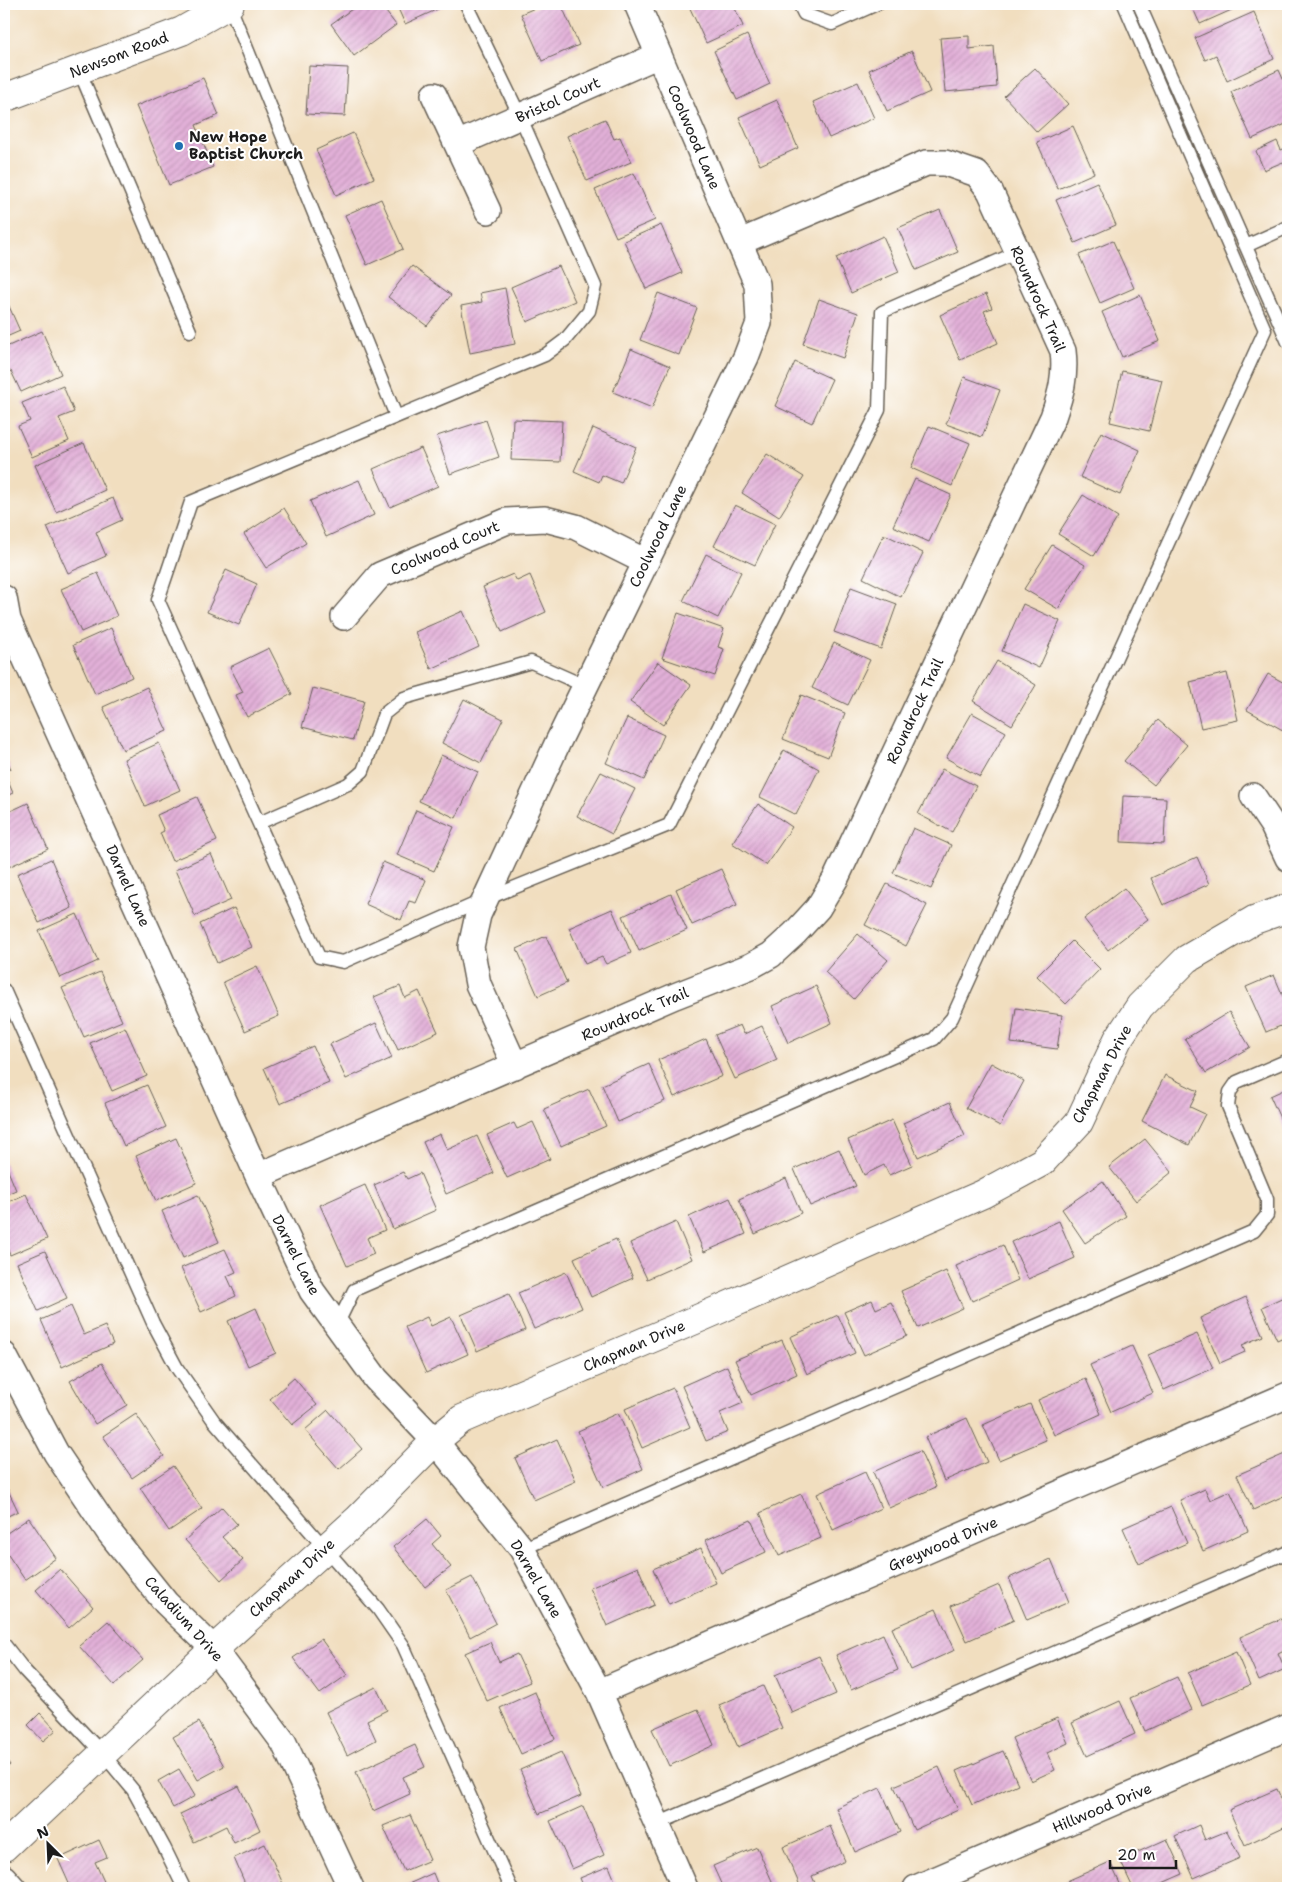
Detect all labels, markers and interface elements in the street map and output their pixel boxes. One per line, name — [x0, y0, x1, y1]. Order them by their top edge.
street label: Newsom Road — [67, 27, 172, 83]
street label: Bristol Court — [512, 72, 604, 128]
street label: Coolwood Lane — [663, 82, 725, 192]
place label: New Hope Baptist Church — [189, 127, 303, 164]
marker: New Hope Baptist Church — [173, 140, 185, 152]
street label: Roundrock Trail — [1006, 243, 1071, 356]
street label: Coolwood Lane — [624, 481, 692, 591]
street label: Coolwood Court — [387, 516, 503, 580]
street label: Roundrock Trail — [882, 654, 948, 767]
street label: Darnel Lane — [101, 842, 155, 930]
street label: Roundrock Trail — [578, 982, 692, 1046]
street label: Chapman Drive — [1068, 1021, 1136, 1127]
street label: Darnel Lane — [267, 1212, 325, 1298]
street label: Chapman Drive — [580, 1315, 688, 1377]
street label: Greywood Drive — [885, 1512, 1001, 1576]
street label: Chapman Drive — [245, 1534, 339, 1622]
street label: Darnel Lane — [505, 1536, 567, 1622]
street label: Caladium Drive — [140, 1572, 228, 1666]
street label: Hillwood Drive — [1049, 1778, 1155, 1838]
north arrow — [22, 1820, 72, 1870]
text: N — [34, 1822, 51, 1843]
scale bar — [1110, 1837, 1176, 1869]
text: 20 m — [1117, 1845, 1156, 1865]

